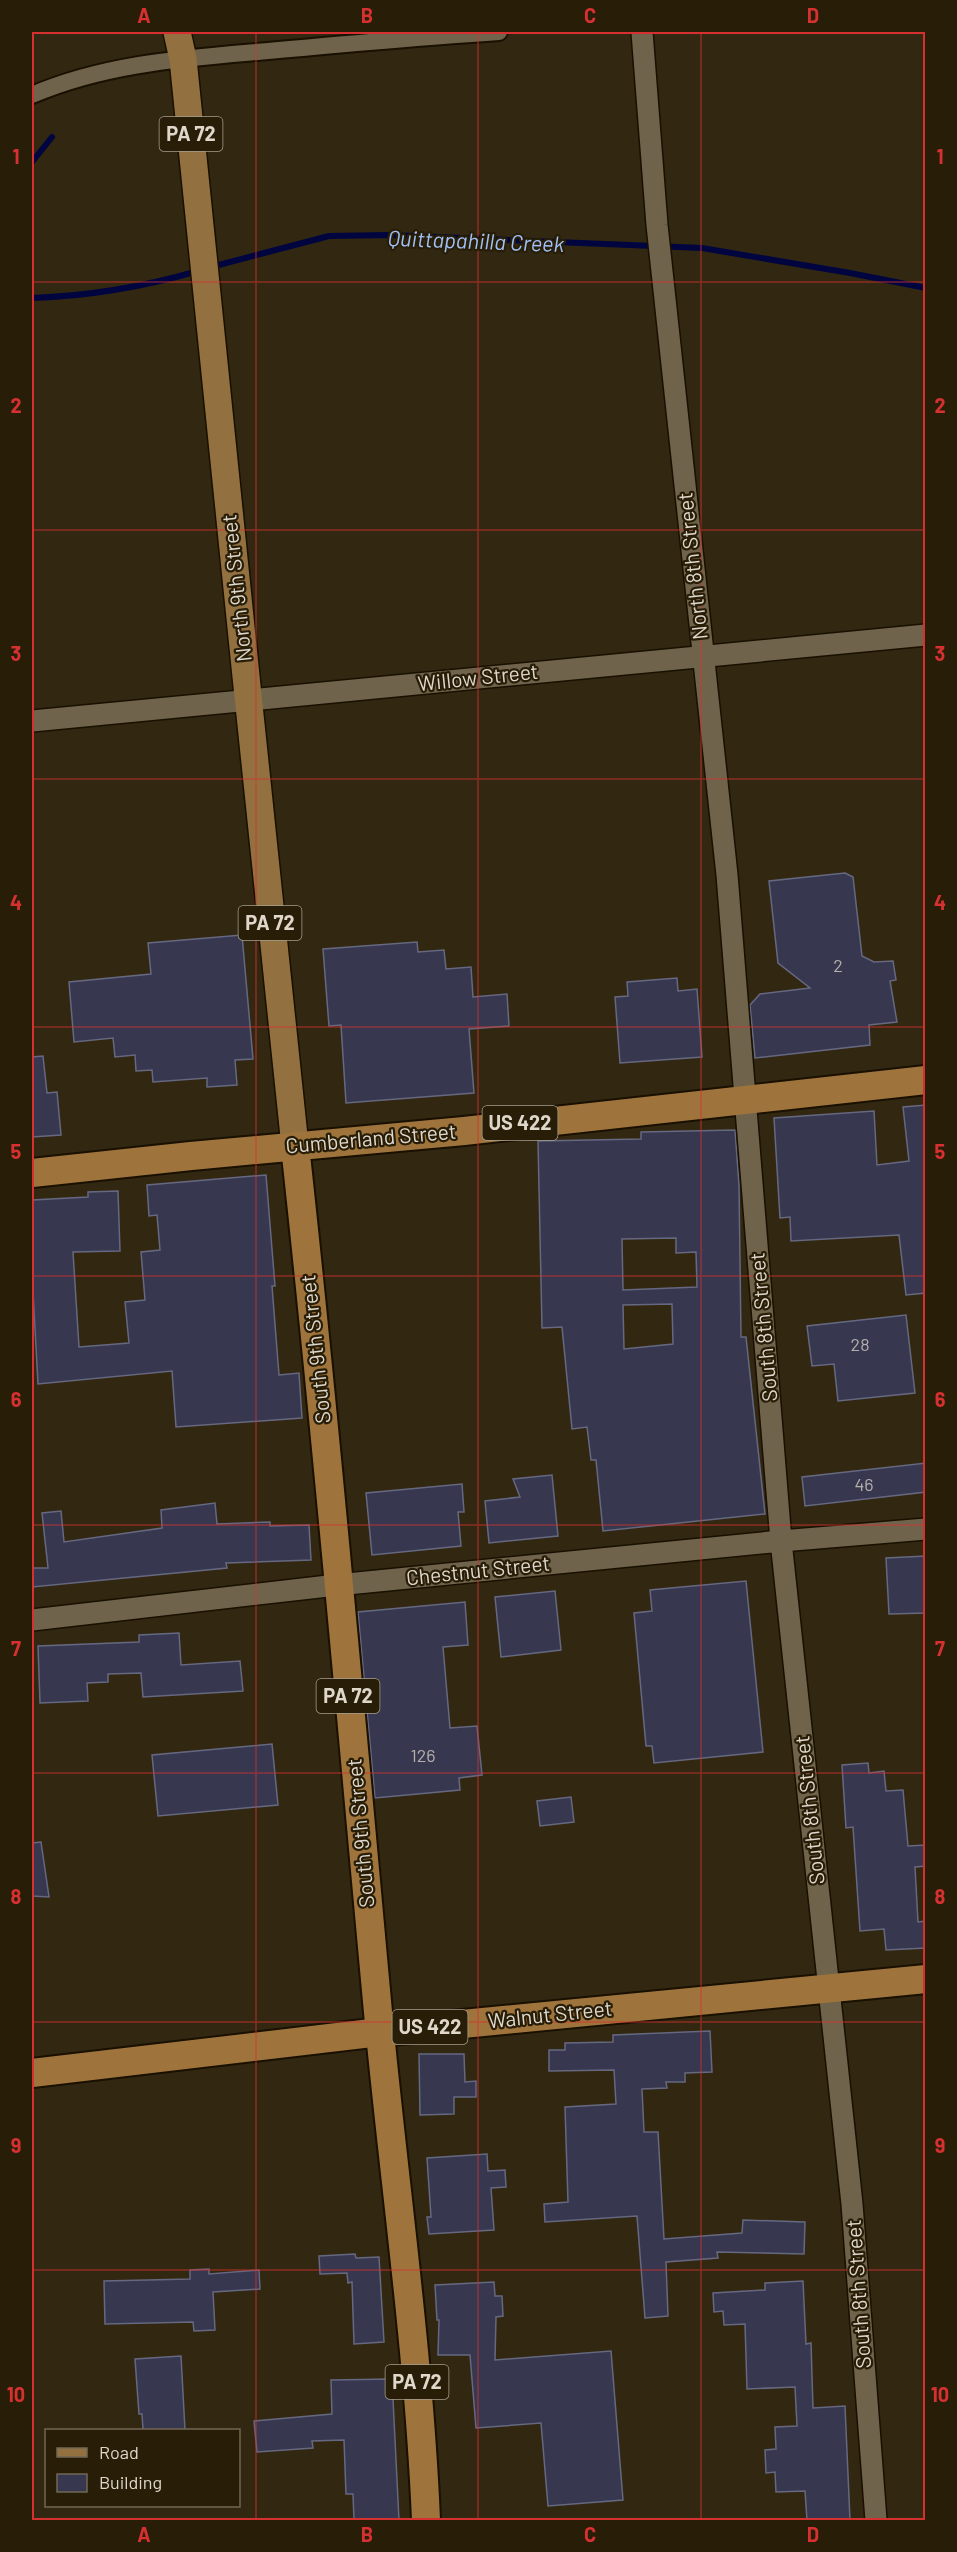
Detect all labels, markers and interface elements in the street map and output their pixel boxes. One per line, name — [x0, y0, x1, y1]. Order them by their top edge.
text: A — [137, 3, 151, 27]
text: B — [361, 3, 373, 27]
text: C — [584, 3, 596, 27]
text: D — [807, 3, 819, 27]
road number: PA 72 — [160, 117, 222, 151]
text: 1 — [12, 144, 20, 168]
text: 1 — [936, 144, 944, 168]
water label: Quittapahilla Creek — [387, 224, 565, 256]
text: 2 — [10, 393, 22, 417]
text: 2 — [934, 393, 946, 417]
street label: North 8th Street — [671, 491, 712, 641]
street label: North 9th Street — [215, 513, 256, 663]
text: 3 — [11, 641, 21, 665]
text: 3 — [935, 641, 945, 665]
street label: Willow Street — [416, 658, 539, 695]
text: 4 — [10, 890, 22, 914]
text: 4 — [934, 890, 946, 914]
road number: PA 72 — [238, 906, 302, 940]
house number: 2 — [833, 954, 843, 976]
road number: US 422 — [482, 1106, 558, 1140]
street label: Cumberland Street — [284, 1118, 457, 1157]
text: 5 — [11, 1139, 22, 1163]
text: 5 — [935, 1139, 946, 1163]
street label: South 8th Street — [744, 1252, 781, 1403]
street label: South 9th Street — [294, 1273, 335, 1425]
house number: 28 — [850, 1333, 870, 1355]
text: 6 — [11, 1387, 22, 1411]
text: 6 — [935, 1387, 946, 1411]
house number: 46 — [854, 1473, 874, 1495]
street label: Chestnut Street — [405, 1550, 551, 1589]
text: 7 — [11, 1636, 21, 1660]
text: 7 — [935, 1636, 945, 1660]
road number: PA 72 — [316, 1679, 380, 1713]
street label: South 8th Street — [788, 1734, 829, 1886]
house number: 126 — [410, 1744, 436, 1766]
street label: South 9th Street — [341, 1758, 378, 1909]
text: 8 — [11, 1884, 22, 1908]
text: 8 — [935, 1884, 946, 1908]
street label: Walnut Street — [487, 1995, 613, 2032]
road number: US 422 — [392, 2010, 468, 2044]
text: 9 — [11, 2133, 21, 2157]
text: 9 — [935, 2133, 945, 2157]
street label: South 8th Street — [840, 2219, 875, 2370]
road number: PA 72 — [386, 2365, 448, 2399]
text: 10 — [7, 2382, 25, 2406]
text: 10 — [931, 2382, 949, 2406]
legend — [45, 2429, 240, 2507]
text: Road — [99, 2441, 139, 2463]
text: Building — [99, 2471, 162, 2493]
text: A — [137, 2522, 151, 2546]
text: B — [361, 2522, 373, 2546]
text: C — [584, 2522, 596, 2546]
text: D — [807, 2522, 819, 2546]

